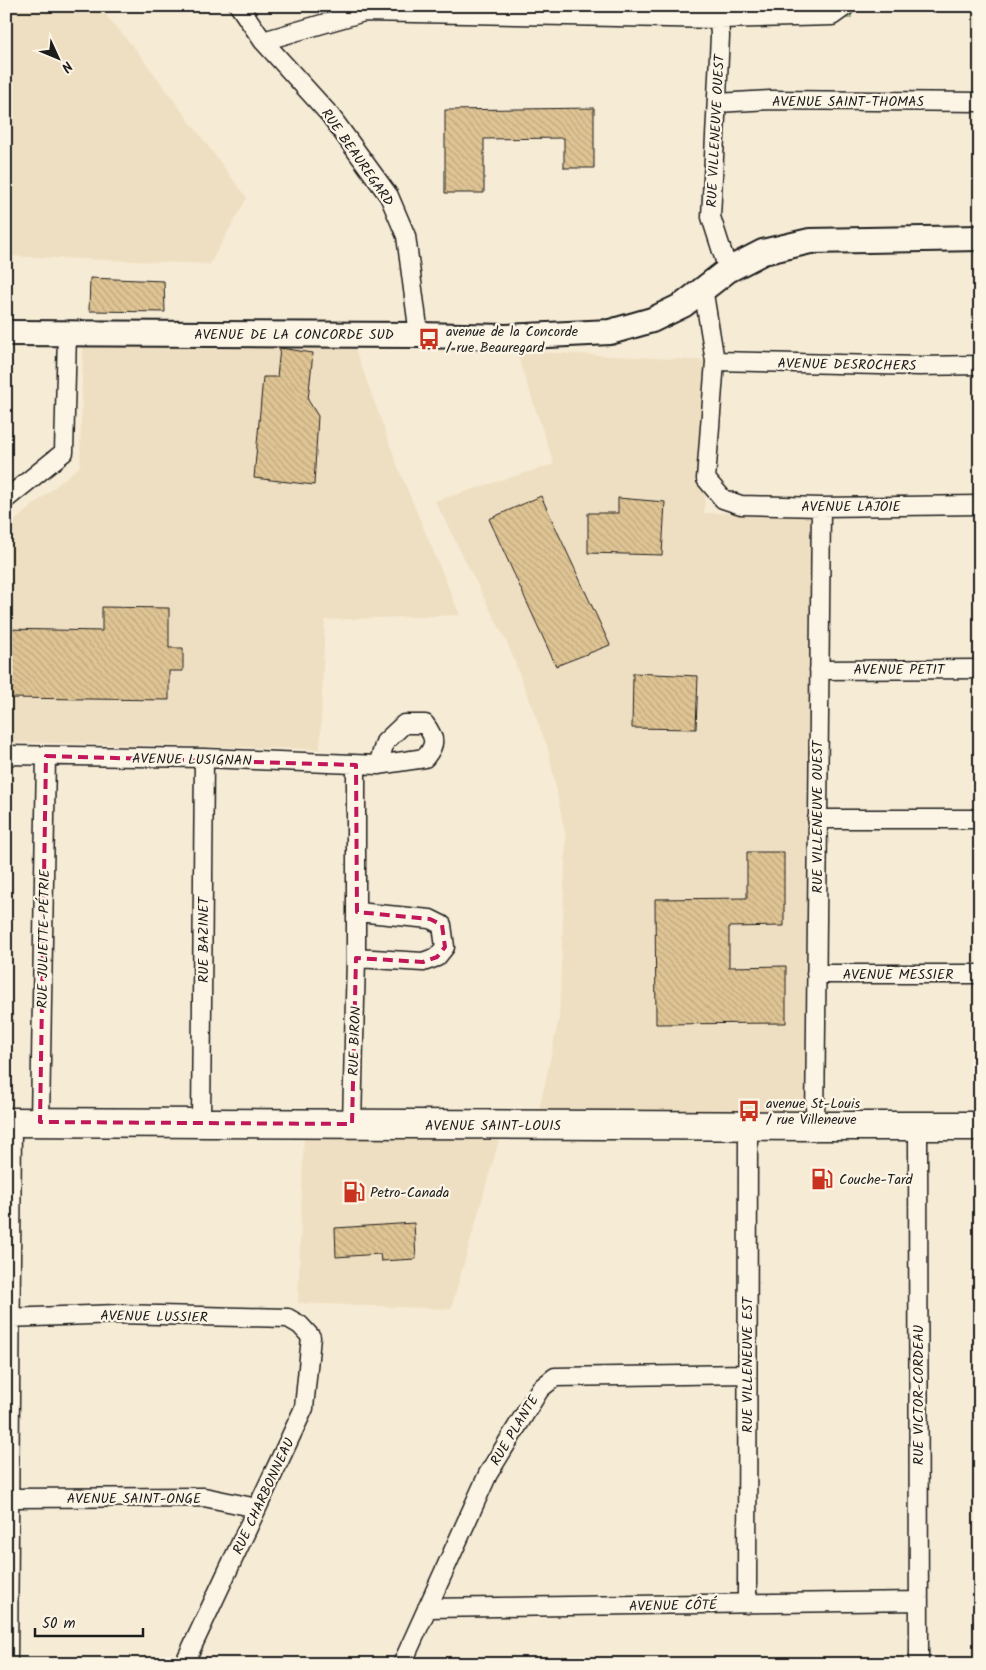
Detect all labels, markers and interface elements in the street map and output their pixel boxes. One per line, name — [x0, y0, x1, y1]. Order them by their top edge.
north arrow — [32, 32, 82, 82]
street label: RUE VILLENEUVE OUEST — [701, 53, 731, 208]
text: N — [56, 56, 78, 77]
street label: AVENUE SAINT-THOMAS — [772, 91, 925, 113]
street label: RUE BEAUREGARD — [315, 104, 399, 211]
place label: avenue de la Concorde / rue Beauregard — [446, 321, 579, 359]
street label: AVENUE DE LA CONCORDE SUD — [194, 324, 394, 346]
bus stop icon: avenue de la Concorde / rue Beauregard — [416, 326, 442, 352]
street label: AVENUE DESROCHERS — [777, 353, 917, 377]
street label: AVENUE LAJOIE — [801, 496, 902, 518]
street label: AVENUE PETIT — [854, 659, 946, 681]
street label: RUE VILLENEUVE OUEST — [807, 739, 829, 893]
street label: AVENUE LUSIGNAN — [132, 748, 252, 772]
street label: RUE JULIETTE-PÉTRIE — [32, 869, 56, 1009]
street label: RUE BAZINET — [193, 896, 215, 983]
street label: AVENUE MESSIER — [843, 964, 953, 986]
street label: RUE BIRON — [343, 1005, 367, 1076]
place label: avenue St-Louis / rue Villeneuve — [766, 1093, 860, 1131]
bus stop icon: avenue St-Louis / rue Villeneuve — [736, 1098, 762, 1124]
street label: AVENUE SAINT-LOUIS — [425, 1115, 561, 1137]
fuel station icon: Couche-Tard — [809, 1166, 835, 1192]
place label: Couche-Tard — [839, 1169, 914, 1191]
fuel station icon: Petro-Canada — [341, 1179, 367, 1205]
place label: Petro-Canada — [370, 1182, 449, 1204]
street label: RUE VILLENEUVE EST — [737, 1295, 759, 1433]
street label: AVENUE LUSSIER — [100, 1305, 208, 1329]
street label: RUE VICTOR-CORDEAU — [908, 1325, 930, 1465]
street label: RUE PLANTE — [485, 1390, 545, 1470]
street label: RUE CHARBONNEAU — [227, 1435, 301, 1558]
street label: AVENUE SAINT-ONGE — [67, 1488, 202, 1510]
street label: AVENUE CÔTÉ — [629, 1594, 718, 1618]
scale bar — [35, 1605, 142, 1637]
text: 50 m — [42, 1612, 76, 1636]

